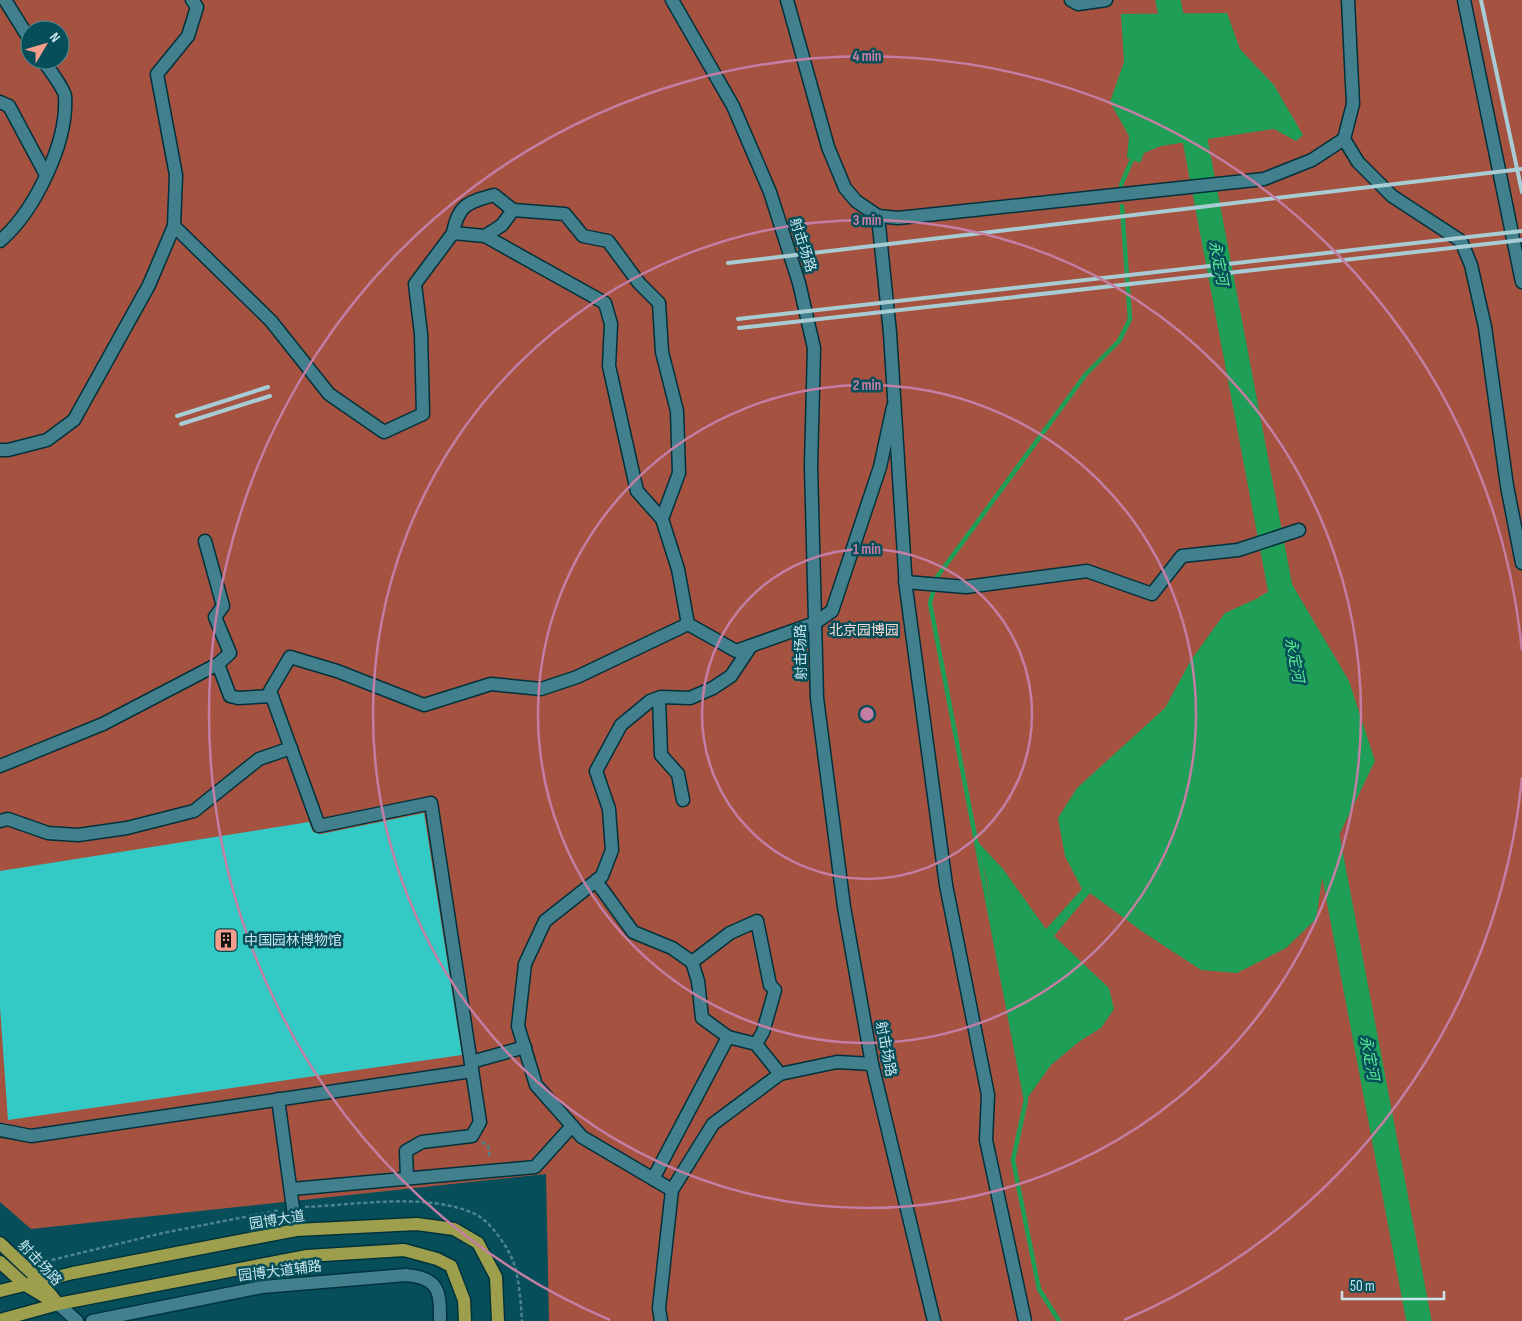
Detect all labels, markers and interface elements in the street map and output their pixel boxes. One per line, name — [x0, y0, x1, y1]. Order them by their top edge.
north arrow — [20, 20, 70, 70]
text: N — [46, 29, 64, 45]
text: 4 min — [853, 47, 881, 66]
text: 3 min — [853, 211, 881, 230]
street label: 射击场路 — [786, 216, 820, 274]
water label: 永定河 — [1204, 239, 1232, 290]
text: 2 min — [853, 376, 881, 395]
text: 1 min — [853, 540, 881, 559]
park label: 北京园博园 — [829, 622, 899, 639]
street label: 射击场路 — [792, 624, 810, 680]
water label: 永定河 — [1280, 636, 1308, 687]
centre of rings — [858, 705, 876, 723]
building icon: 中国园林博物馆 — [213, 927, 239, 953]
place label: 中国园林博物馆 — [244, 932, 342, 949]
street label: 射击场路 — [872, 1020, 900, 1078]
water label: 永定河 — [1355, 1034, 1383, 1085]
street label: 园博大道 — [248, 1207, 306, 1233]
street label: 射击场路 — [15, 1237, 65, 1289]
street label: 园博大道辅路 — [237, 1257, 323, 1285]
scale bar — [1342, 1268, 1444, 1300]
text: 50 m — [1350, 1277, 1375, 1296]

